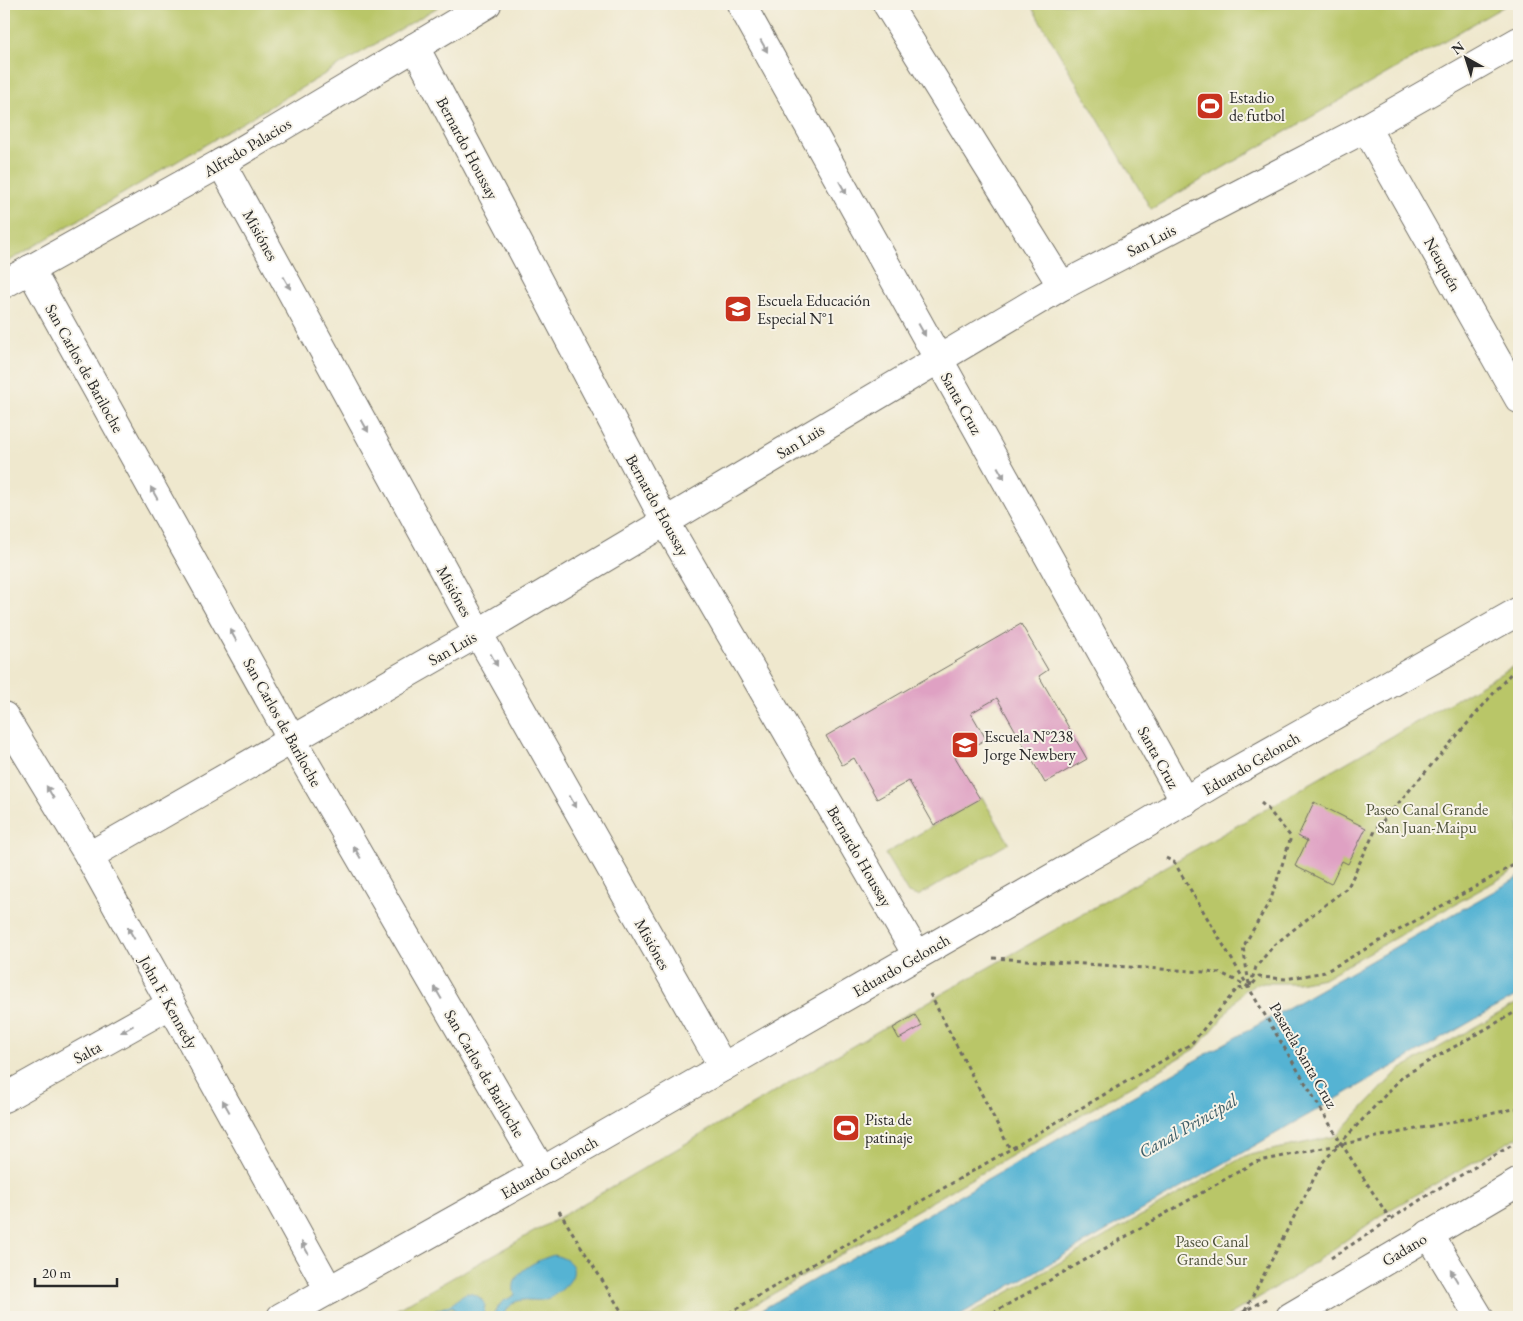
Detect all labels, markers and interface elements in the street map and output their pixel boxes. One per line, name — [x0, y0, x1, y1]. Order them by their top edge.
north arrow — [1440, 32, 1490, 82]
text: N — [1448, 37, 1468, 58]
one-way arrow — [760, 40, 769, 53]
place label: Estadio de futbol — [1229, 87, 1285, 126]
sports icon: Estadio de futbol — [1195, 91, 1225, 121]
street label: Bernardo Houssay — [432, 93, 504, 204]
street label: Alfredo Palacios — [199, 113, 295, 182]
one-way arrow — [839, 182, 848, 195]
street label: Misiónes — [238, 206, 283, 264]
street label: San Luis — [1123, 219, 1179, 262]
street label: Neuquén — [1419, 233, 1466, 296]
one-way arrow — [283, 276, 291, 290]
place label: Escuela Educación Especial N°1 — [757, 290, 871, 329]
school or university icon: Escuela Educación Especial N°1 — [723, 294, 753, 324]
street label: San Carlos de Bariloche — [40, 300, 129, 436]
one-way arrow — [918, 323, 926, 338]
street label: Santa Cruz — [936, 368, 987, 438]
one-way arrow — [361, 418, 369, 433]
street label: San Luis — [772, 419, 828, 464]
street label: Bernardo Houssay — [621, 451, 695, 561]
one-way arrow — [997, 465, 1005, 480]
one-way arrow — [150, 486, 159, 499]
street label: Misiónes — [432, 562, 477, 620]
street label: San Luis — [424, 626, 480, 671]
one-way arrow — [229, 628, 238, 642]
one-way arrow — [489, 653, 498, 667]
street label: San Carlos de Bariloche — [238, 654, 327, 790]
street label: Santa Cruz — [1133, 722, 1184, 792]
place label: Escuela N°238 Jorge Newbery — [982, 726, 1077, 765]
street label: Eduardo Gelonch — [1199, 727, 1304, 800]
school or university icon: Escuela N°238 Jorge Newbery — [950, 730, 980, 760]
one-way arrow — [45, 785, 54, 798]
one-way arrow — [569, 795, 578, 808]
park label: Paseo Canal Grande San Juan-Maipu — [1366, 799, 1488, 838]
street label: Bernardo Houssay — [822, 802, 897, 911]
one-way arrow — [352, 846, 361, 859]
street label: Misiónes — [630, 915, 675, 973]
one-way arrow — [127, 925, 135, 940]
street label: Eduardo Gelonch — [849, 929, 954, 1002]
street label: John F. Kennedy — [133, 950, 203, 1053]
one-way arrow — [434, 986, 443, 999]
street label: Pasarela Santa Cruz — [1265, 998, 1342, 1112]
street label: San Carlos de Bariloche — [439, 1006, 530, 1141]
one-way arrow — [121, 1024, 134, 1033]
street label: Salta — [69, 1036, 106, 1069]
water label: Canal Principal — [1134, 1088, 1242, 1164]
one-way arrow — [222, 1098, 230, 1113]
place label: Pista de patinaje — [865, 1109, 913, 1148]
sports icon: Pista de patinaje — [831, 1113, 861, 1143]
street label: Eduardo Gelonch — [497, 1131, 602, 1204]
street label: Gadano — [1378, 1228, 1431, 1271]
park label: Paseo Canal Grande Sur — [1175, 1231, 1249, 1270]
one-way arrow — [301, 1240, 309, 1255]
scale bar — [35, 1256, 118, 1288]
text: 20 m — [42, 1263, 71, 1282]
one-way arrow — [1449, 1269, 1458, 1282]

